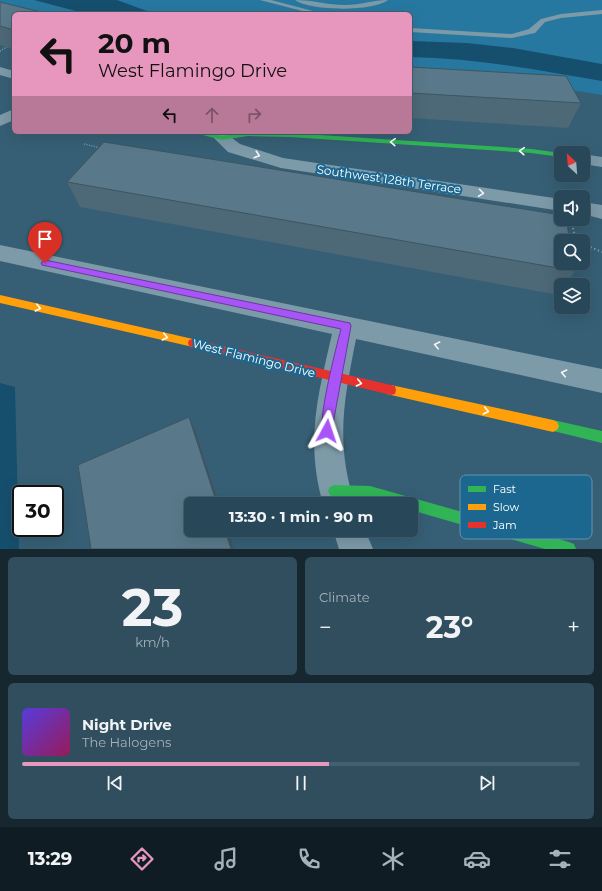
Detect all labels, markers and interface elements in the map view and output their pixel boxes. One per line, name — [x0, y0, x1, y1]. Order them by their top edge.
text: 20 m — [98, 26, 171, 60]
icon: left — [32, 28, 84, 80]
text: West Flamingo Drive — [98, 60, 287, 82]
icon: left — [159, 104, 181, 126]
icon: ahead — [201, 104, 223, 126]
icon: right — [243, 104, 265, 126]
one-way arrow — [390, 137, 396, 146]
one-way arrow — [519, 146, 525, 155]
north arrow — [554, 146, 590, 182]
map controls — [554, 146, 590, 314]
one-way arrow — [253, 150, 260, 159]
street label: Southwest 128th Terrace — [316, 161, 462, 197]
one-way arrow — [478, 188, 484, 197]
button: sound — [554, 190, 590, 226]
pin — [28, 222, 62, 263]
icon: arrive — [34, 228, 56, 250]
button: search — [554, 234, 590, 270]
button: layers — [554, 278, 590, 314]
one-way arrow — [35, 303, 41, 311]
one-way arrow — [162, 332, 168, 340]
street label: West Flamingo Drive — [191, 335, 317, 381]
one-way arrow — [434, 342, 440, 350]
one-way arrow — [561, 369, 567, 377]
one-way arrow — [356, 379, 362, 387]
one-way arrow — [483, 406, 490, 414]
position arrow — [306, 410, 348, 452]
legend — [460, 475, 592, 539]
text: Fast — [493, 482, 517, 496]
speed limit sign: 30 — [12, 485, 64, 537]
text: Slow — [493, 500, 519, 514]
text: 13:30 · 1 min · 90 m — [229, 507, 373, 526]
text: Jam — [492, 518, 517, 532]
text: 23 — [122, 576, 183, 639]
text: Climate — [319, 589, 370, 605]
text: 23° — [426, 609, 473, 646]
text: − — [319, 614, 332, 641]
text: + — [567, 614, 580, 641]
text: km/h — [135, 634, 170, 650]
text: Night Drive — [82, 715, 172, 734]
text: The Halogens — [82, 734, 171, 750]
icon: previous — [104, 772, 126, 794]
icon: pause — [290, 772, 312, 794]
icon: next — [476, 772, 498, 794]
icon: directions — [128, 845, 156, 873]
icon: music — [212, 845, 240, 873]
icon: phone — [295, 845, 323, 873]
icon: climate — [379, 845, 407, 873]
icon: car — [463, 845, 491, 873]
icon: filters — [546, 845, 574, 873]
text: 13:29 — [28, 848, 72, 870]

